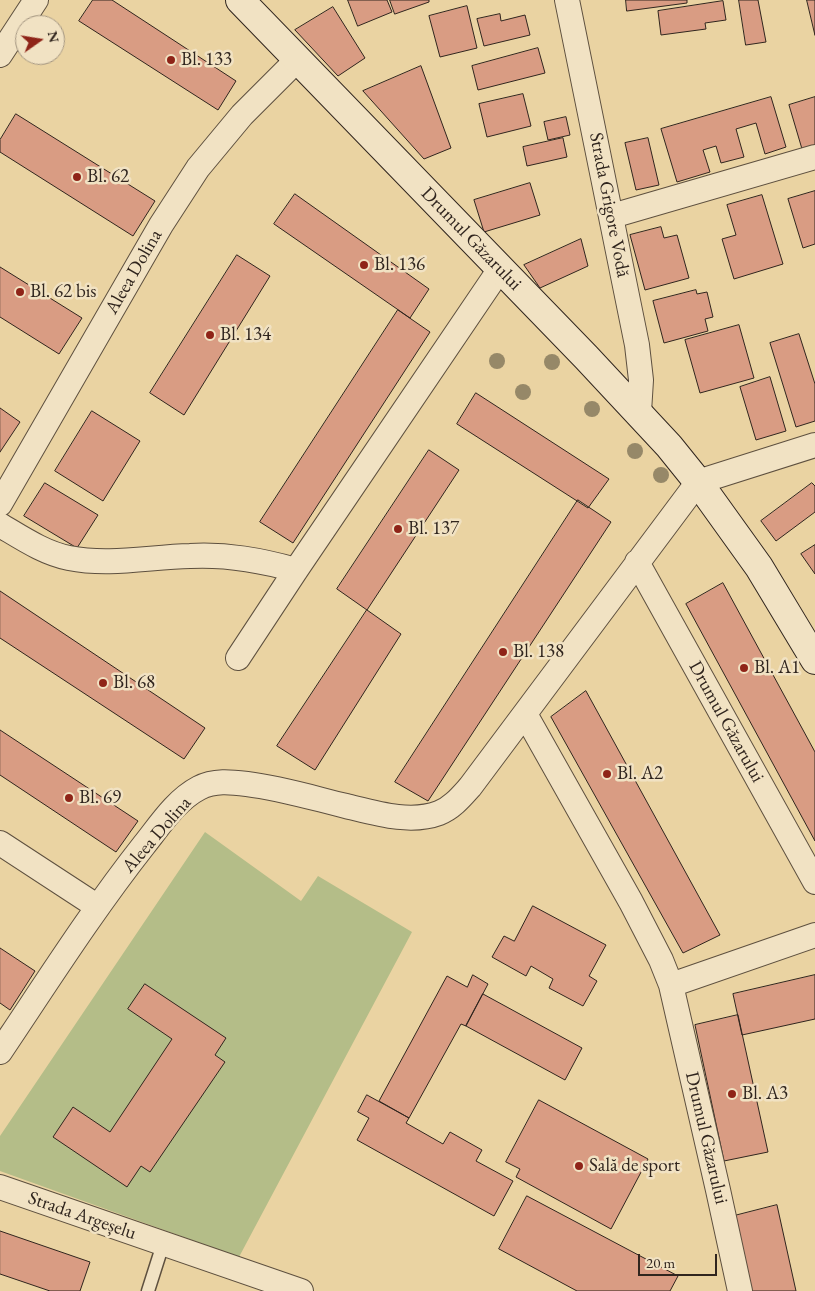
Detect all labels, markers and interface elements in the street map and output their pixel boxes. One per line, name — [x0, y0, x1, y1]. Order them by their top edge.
north arrow — [15, 15, 65, 65]
text: N — [44, 29, 64, 44]
place label: Bl. 133 — [181, 49, 232, 71]
marker: Bl. 133 — [165, 54, 177, 66]
street label: Strada Grigore Vodă — [584, 131, 634, 279]
place label: Bl. 62 — [87, 166, 129, 188]
marker: Bl. 62 — [71, 171, 83, 183]
street label: Drumul Găzarului — [416, 182, 526, 296]
street label: Aleea Dolina — [101, 226, 167, 318]
place label: Bl. 136 — [374, 254, 425, 276]
marker: Bl. 136 — [358, 259, 370, 271]
place label: Bl. 62 bis — [30, 281, 96, 303]
marker: Bl. 62 bis — [14, 286, 26, 298]
place label: Bl. 134 — [220, 324, 271, 346]
marker: Bl. 134 — [204, 329, 216, 341]
place label: Bl. 137 — [408, 518, 459, 540]
marker: Bl. 137 — [392, 523, 404, 535]
place label: Bl. 138 — [513, 641, 564, 663]
marker: Bl. 138 — [497, 646, 509, 658]
street label: Drumul Găzarului — [683, 657, 769, 787]
place label: Bl. A1 — [754, 657, 800, 679]
marker: Bl. A1 — [738, 662, 750, 674]
place label: Bl. 68 — [113, 672, 155, 694]
marker: Bl. 68 — [97, 677, 109, 689]
place label: Bl. A2 — [617, 763, 663, 785]
marker: Bl. A2 — [601, 768, 613, 780]
place label: Bl. 69 — [79, 787, 121, 809]
marker: Bl. 69 — [63, 792, 75, 804]
street label: Aleea Dolina — [118, 792, 196, 878]
street label: Drumul Găzarului — [680, 1070, 732, 1206]
place label: Bl. A3 — [742, 1083, 788, 1105]
marker: Bl. A3 — [726, 1088, 738, 1100]
place label: Sală de sport — [589, 1155, 680, 1177]
marker: Sală de sport — [573, 1160, 585, 1172]
street label: Strada Argeșelu — [25, 1187, 139, 1245]
scale bar — [640, 1244, 719, 1276]
text: 20 m — [646, 1253, 675, 1272]

